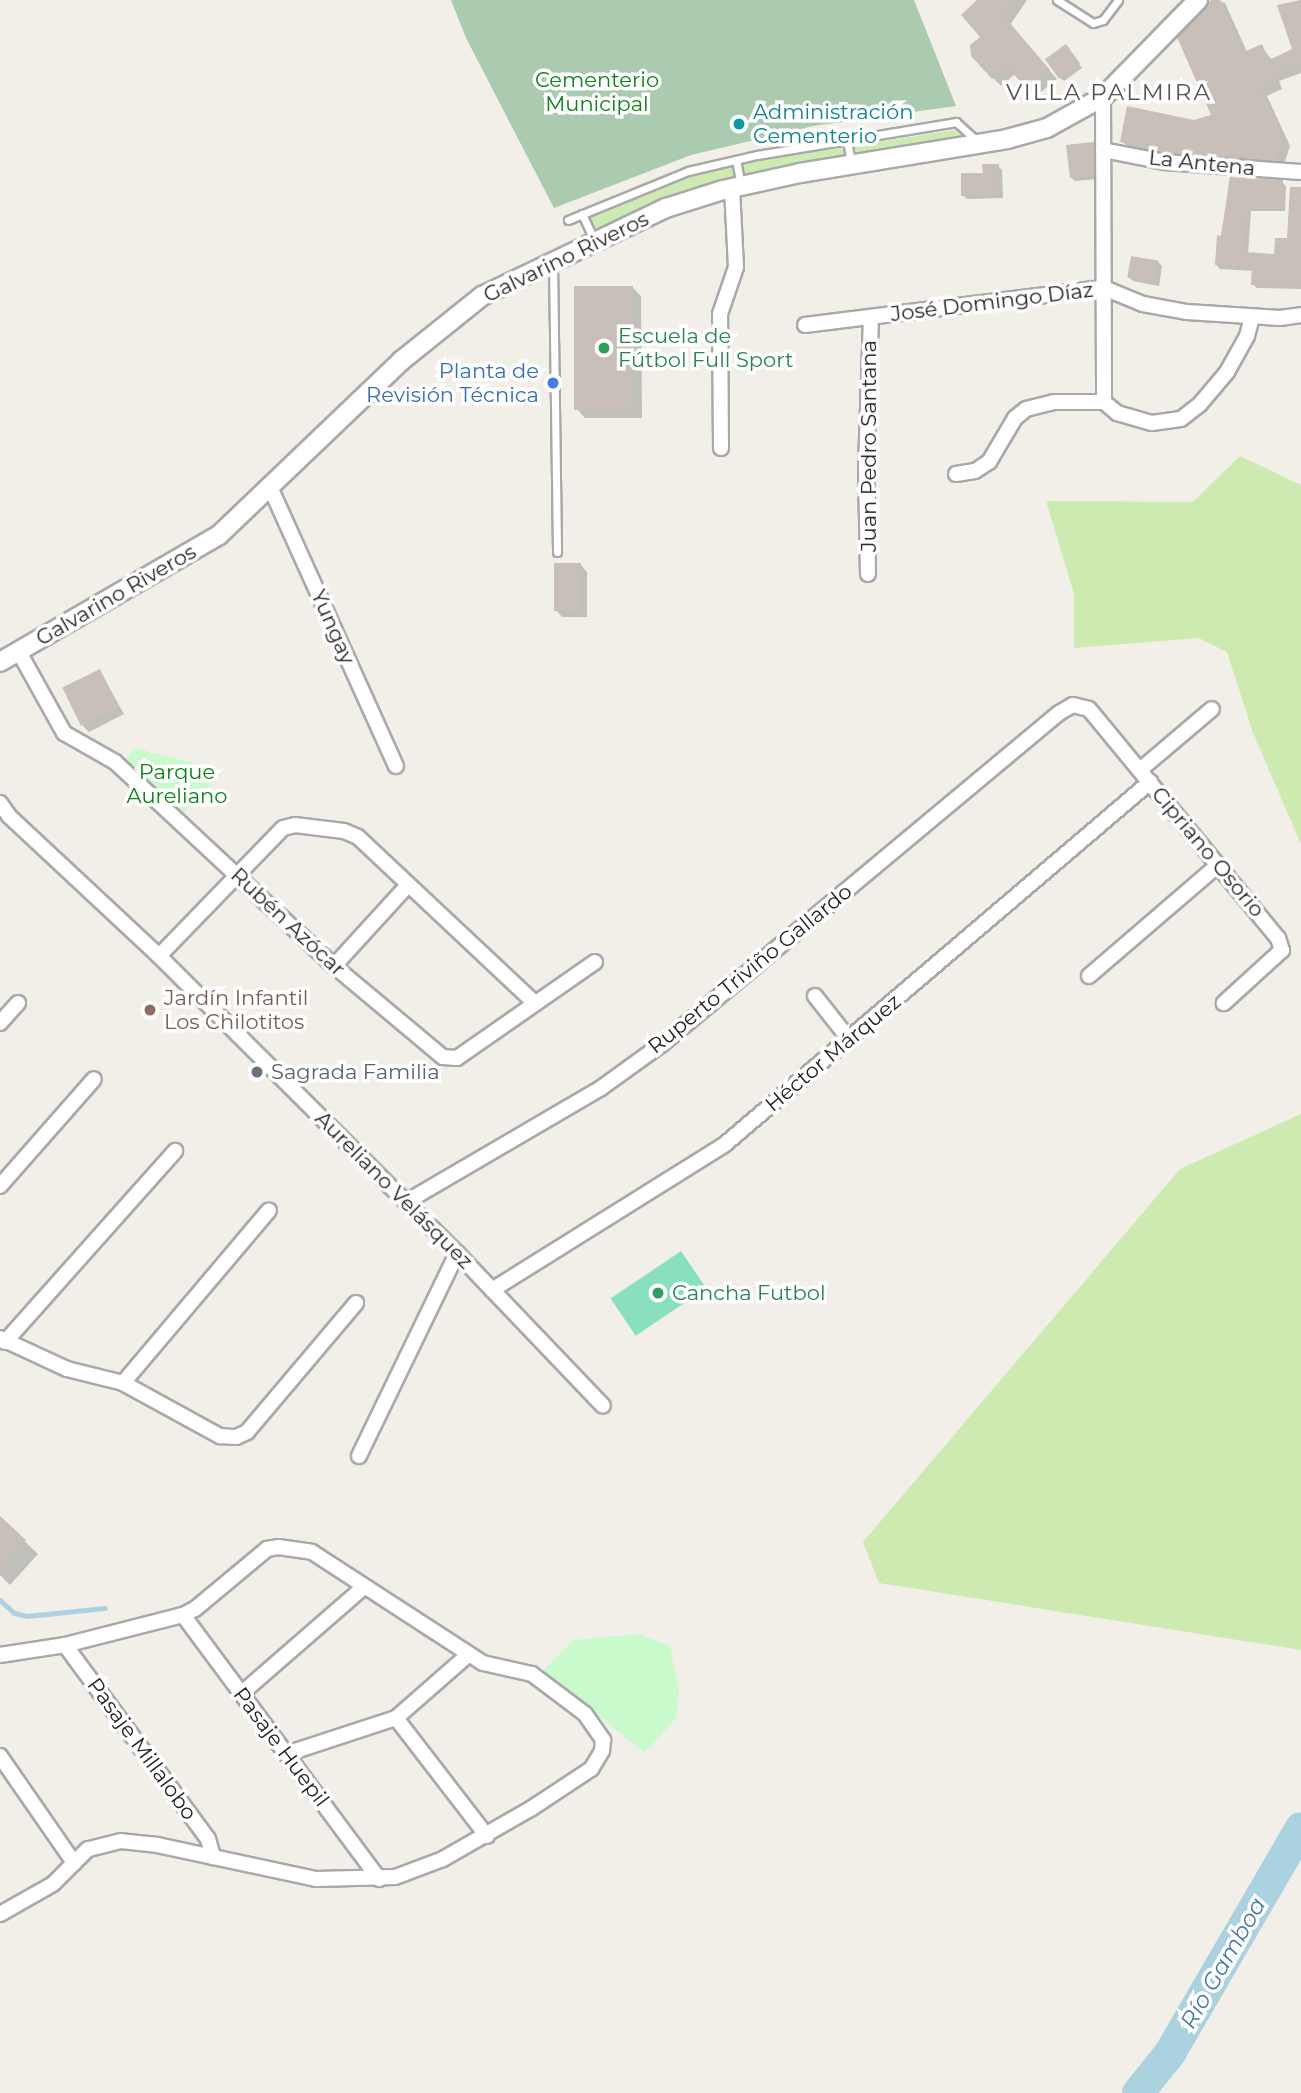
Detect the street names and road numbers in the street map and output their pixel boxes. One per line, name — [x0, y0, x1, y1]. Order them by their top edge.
street label: La Antena — [1148, 145, 1256, 181]
street label: Galvarino Riveros — [479, 206, 653, 308]
street label: José Domingo Díaz — [889, 277, 1095, 327]
street label: Juan Pedro Santana — [856, 340, 882, 552]
street label: Galvarino Riveros — [32, 539, 200, 651]
street label: Yungay — [305, 586, 361, 668]
street label: Cipriano Osorio — [1146, 782, 1270, 922]
street label: Rubén Azócar — [226, 863, 350, 981]
street label: Ruperto Triviño Gallardo — [643, 879, 857, 1059]
street label: Héctor Márquez — [760, 989, 906, 1117]
street label: Aureliano Velásquez — [310, 1106, 478, 1274]
street label: Pasaje Millalobo — [82, 1673, 202, 1825]
street label: Pasaje Huepil — [228, 1682, 334, 1812]

